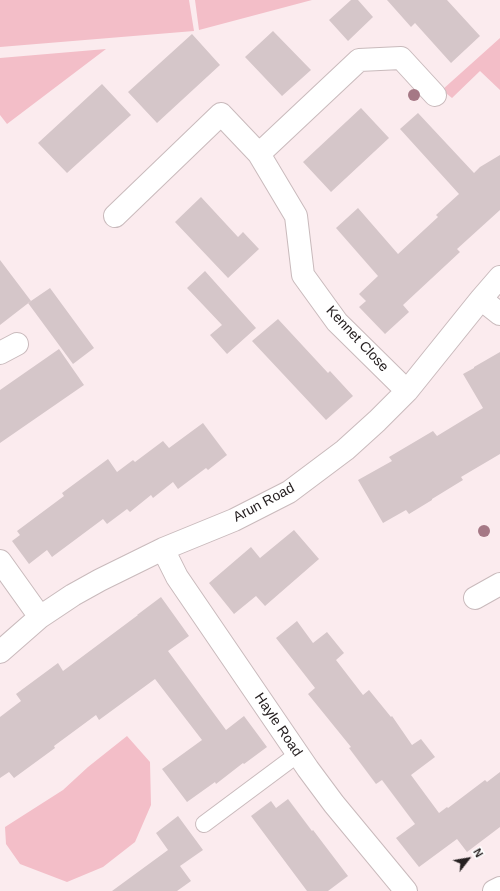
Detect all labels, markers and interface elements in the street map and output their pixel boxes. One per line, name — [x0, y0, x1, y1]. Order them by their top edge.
street label: Kennet Close — [322, 303, 392, 375]
street label: Arun Road — [231, 480, 297, 526]
street label: Hayle Road — [251, 690, 305, 760]
north arrow — [448, 839, 488, 879]
text: N — [471, 846, 485, 859]

